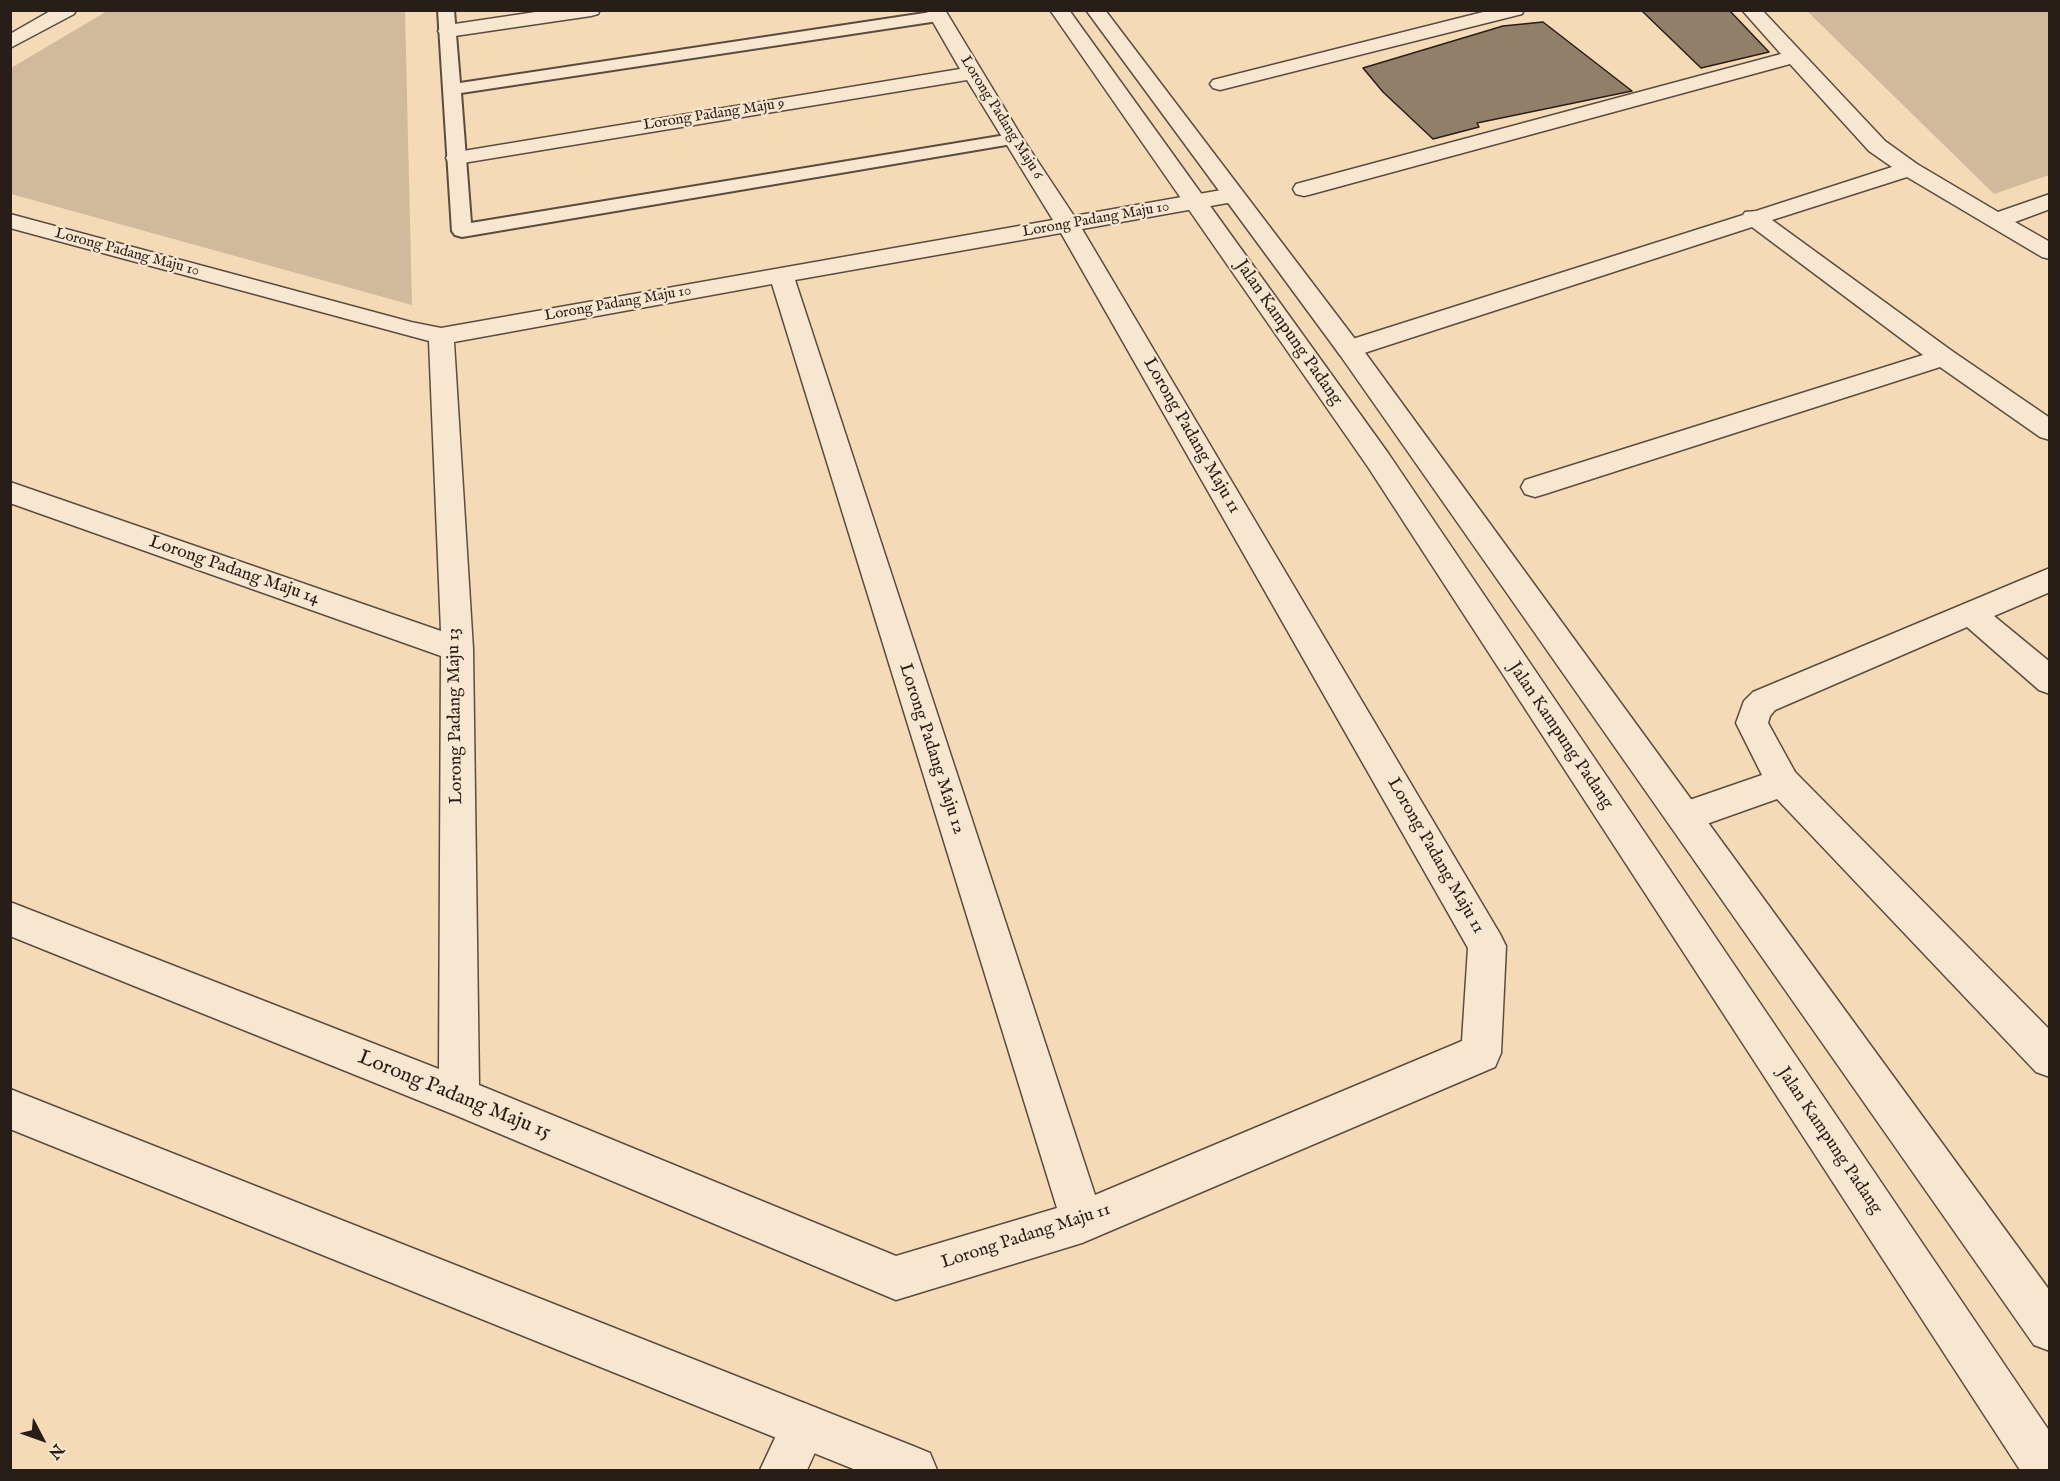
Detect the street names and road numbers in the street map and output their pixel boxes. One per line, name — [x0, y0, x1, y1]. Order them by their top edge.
street label: Lorong Padang Maju 6 — [956, 53, 1046, 183]
street label: Lorong Padang Maju 9 — [642, 95, 786, 135]
street label: Lorong Padang Maju 10 — [1021, 198, 1171, 242]
street label: Lorong Padang Maju 10 — [53, 225, 201, 281]
street label: Jalan Kampung Padang — [1230, 256, 1346, 410]
street label: Lorong Padang Maju 10 — [543, 282, 693, 326]
street label: Lorong Padang Maju 11 — [1138, 354, 1244, 518]
street label: Lorong Padang Maju 14 — [146, 532, 322, 610]
street label: Lorong Padang Maju 13 — [444, 628, 468, 804]
street label: Jalan Kampung Padang — [1503, 658, 1617, 814]
street label: Lorong Padang Maju 12 — [893, 661, 969, 837]
street label: Lorong Padang Maju 11 — [1382, 774, 1488, 938]
street label: Lorong Padang Maju 15 — [354, 1046, 554, 1146]
street label: Jalan Kampung Padang — [1772, 1063, 1886, 1219]
street label: Lorong Padang Maju 11 — [939, 1199, 1113, 1275]

